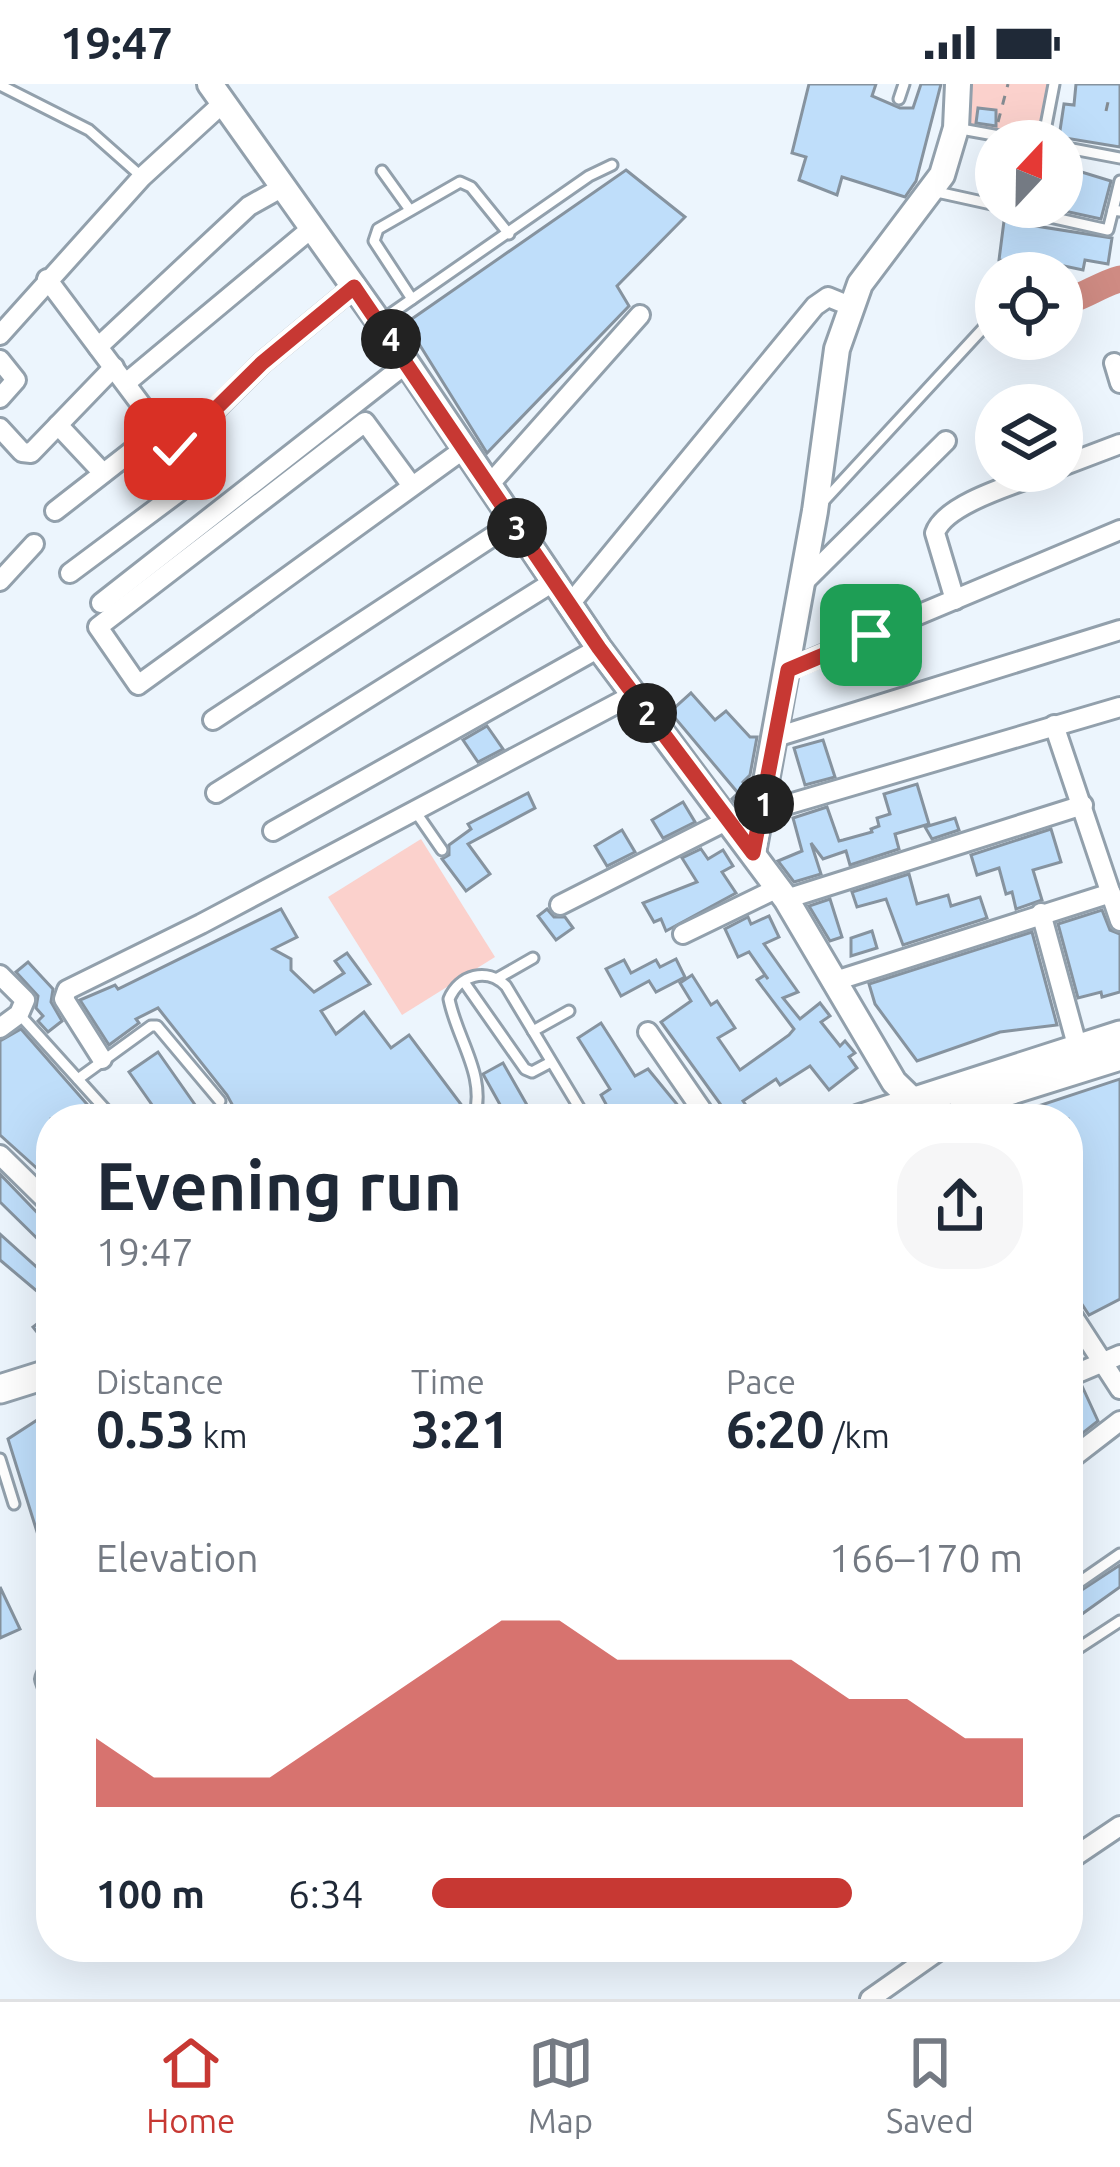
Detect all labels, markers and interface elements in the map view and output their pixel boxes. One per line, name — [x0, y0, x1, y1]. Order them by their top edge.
text: 19:47 — [60, 17, 173, 68]
north arrow — [975, 120, 1083, 228]
map controls — [975, 120, 1083, 492]
button: locate — [975, 252, 1083, 360]
pin: 4 — [361, 309, 421, 369]
text: 4 — [382, 320, 400, 357]
button: layers — [975, 384, 1083, 492]
pin — [124, 398, 226, 500]
icon: check — [142, 416, 208, 482]
pin: 3 — [487, 498, 547, 558]
text: 3 — [508, 509, 526, 546]
pin — [820, 584, 922, 686]
icon: arrive — [838, 602, 904, 668]
pin: 2 — [617, 683, 677, 743]
text: 2 — [638, 694, 656, 731]
pin: 1 — [734, 774, 794, 834]
text: 1 — [755, 785, 773, 822]
button: share — [897, 1143, 1023, 1269]
text: Evening run — [96, 1148, 462, 1222]
text: 19:47 — [96, 1230, 194, 1273]
text: Distance — [96, 1363, 224, 1400]
text: Time — [411, 1363, 485, 1400]
text: Pace — [726, 1363, 796, 1400]
text: 0.53 — [96, 1400, 195, 1458]
text: 3:21 — [411, 1400, 510, 1458]
text: 6:20 — [726, 1400, 825, 1458]
text: km — [195, 1417, 248, 1454]
text: /km — [825, 1417, 890, 1454]
text: Elevation — [96, 1536, 259, 1579]
text: 166–170 m — [829, 1536, 1023, 1579]
text: 100 m — [96, 1872, 205, 1915]
text: 6:34 — [288, 1872, 364, 1915]
tab: Home — [146, 2030, 235, 2139]
tab: Map — [528, 2030, 594, 2139]
tab: Saved — [886, 2030, 974, 2139]

